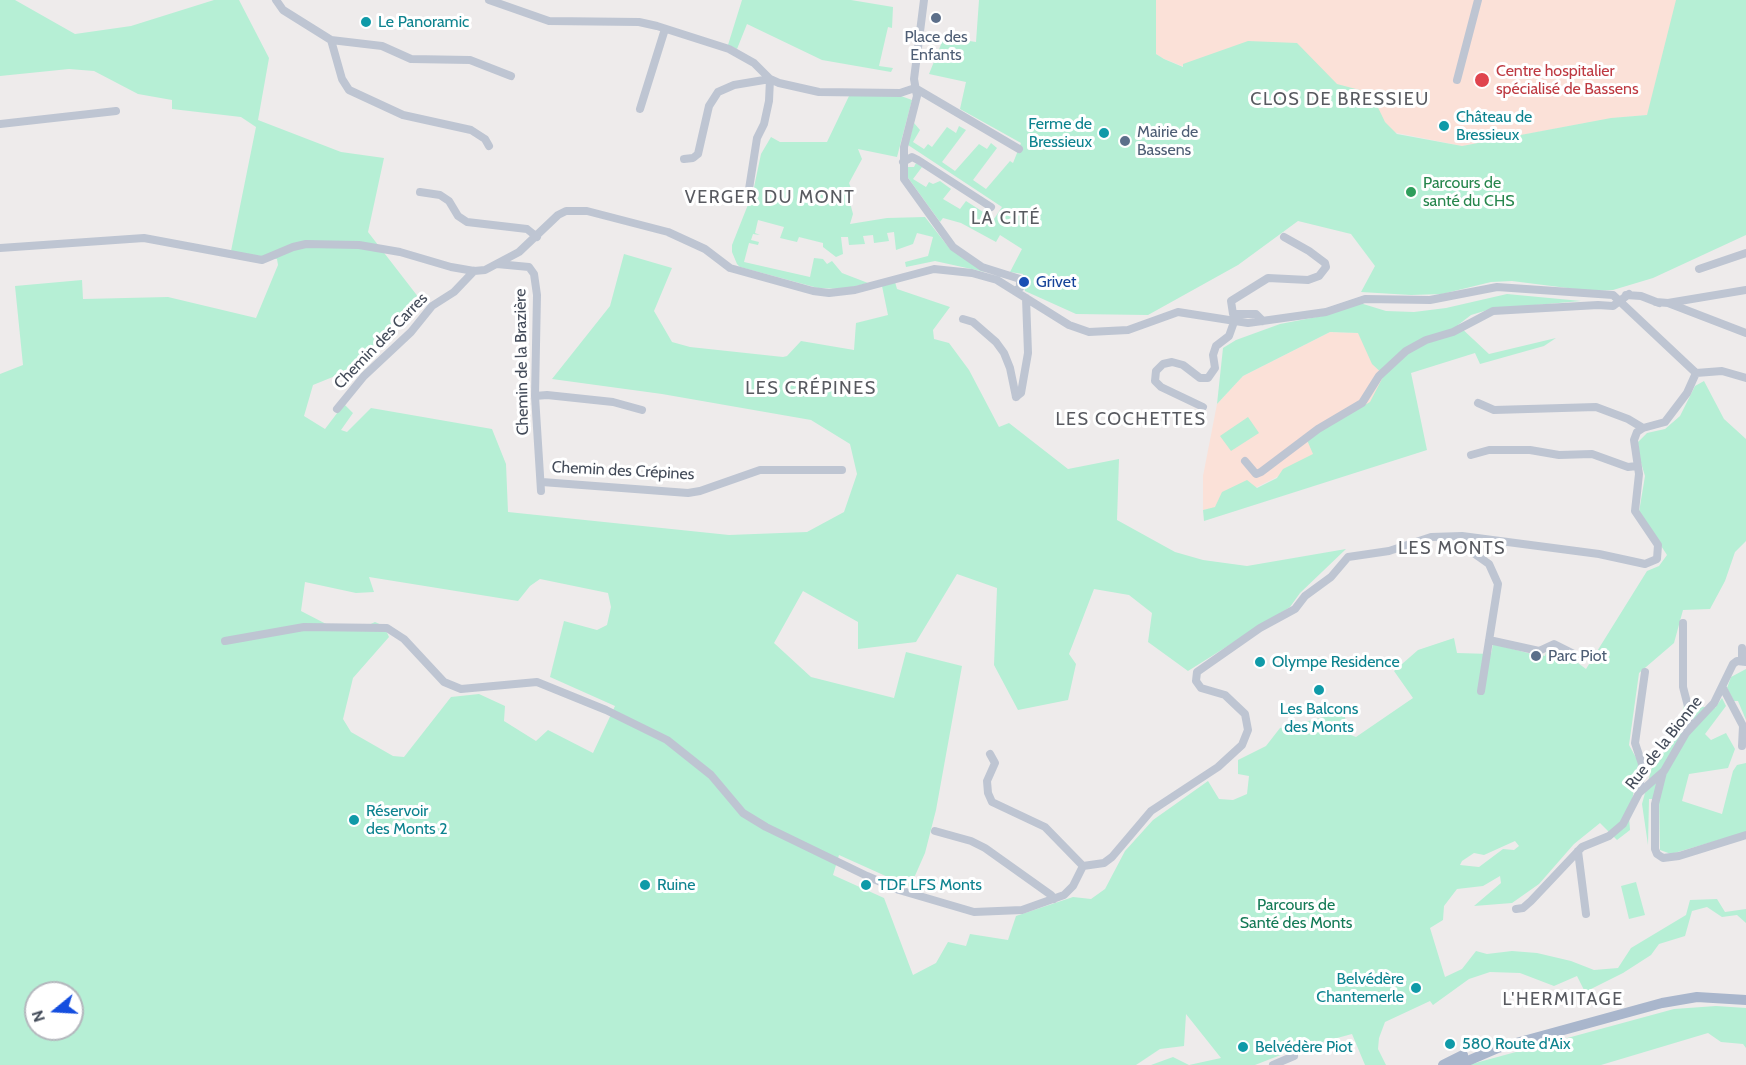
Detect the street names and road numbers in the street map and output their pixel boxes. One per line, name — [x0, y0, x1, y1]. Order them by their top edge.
street label: Chemin des Carres — [330, 289, 432, 393]
street label: Chemin de la Brazière — [511, 289, 533, 435]
street label: Chemin des Crépines — [551, 458, 695, 484]
street label: Rue de la Bionne — [1622, 693, 1706, 793]

